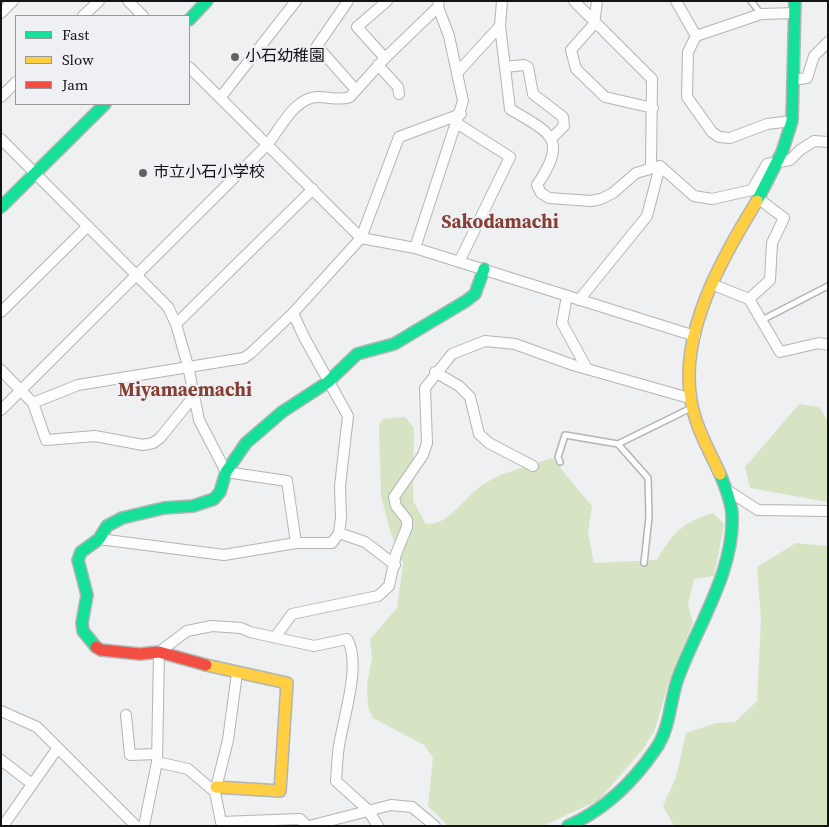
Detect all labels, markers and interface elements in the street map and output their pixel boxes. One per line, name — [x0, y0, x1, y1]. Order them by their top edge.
legend — [15, 15, 190, 105]
text: Fast — [62, 24, 89, 45]
place label: 小石幼稚園 — [245, 47, 325, 67]
text: Slow — [62, 49, 94, 70]
marker: 小石幼稚園 — [229, 51, 241, 63]
text: Jam — [62, 74, 88, 95]
place label: 市立小石小学校 — [153, 163, 265, 183]
marker: 市立小石小学校 — [137, 167, 149, 179]
district label: Sakodamachi — [441, 212, 559, 234]
district label: Miyamaemachi — [118, 380, 252, 402]

